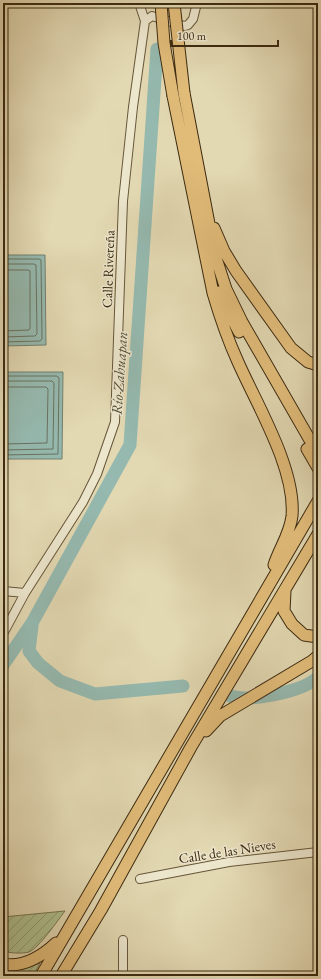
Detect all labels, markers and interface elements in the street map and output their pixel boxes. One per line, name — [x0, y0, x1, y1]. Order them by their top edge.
scale bar — [171, 22, 278, 48]
text: 100 m — [177, 28, 207, 44]
street label: Calle Rivereña — [98, 229, 118, 308]
water label: Río Zahuapan — [107, 331, 131, 415]
street label: Calle de las Nieves — [177, 834, 277, 868]

